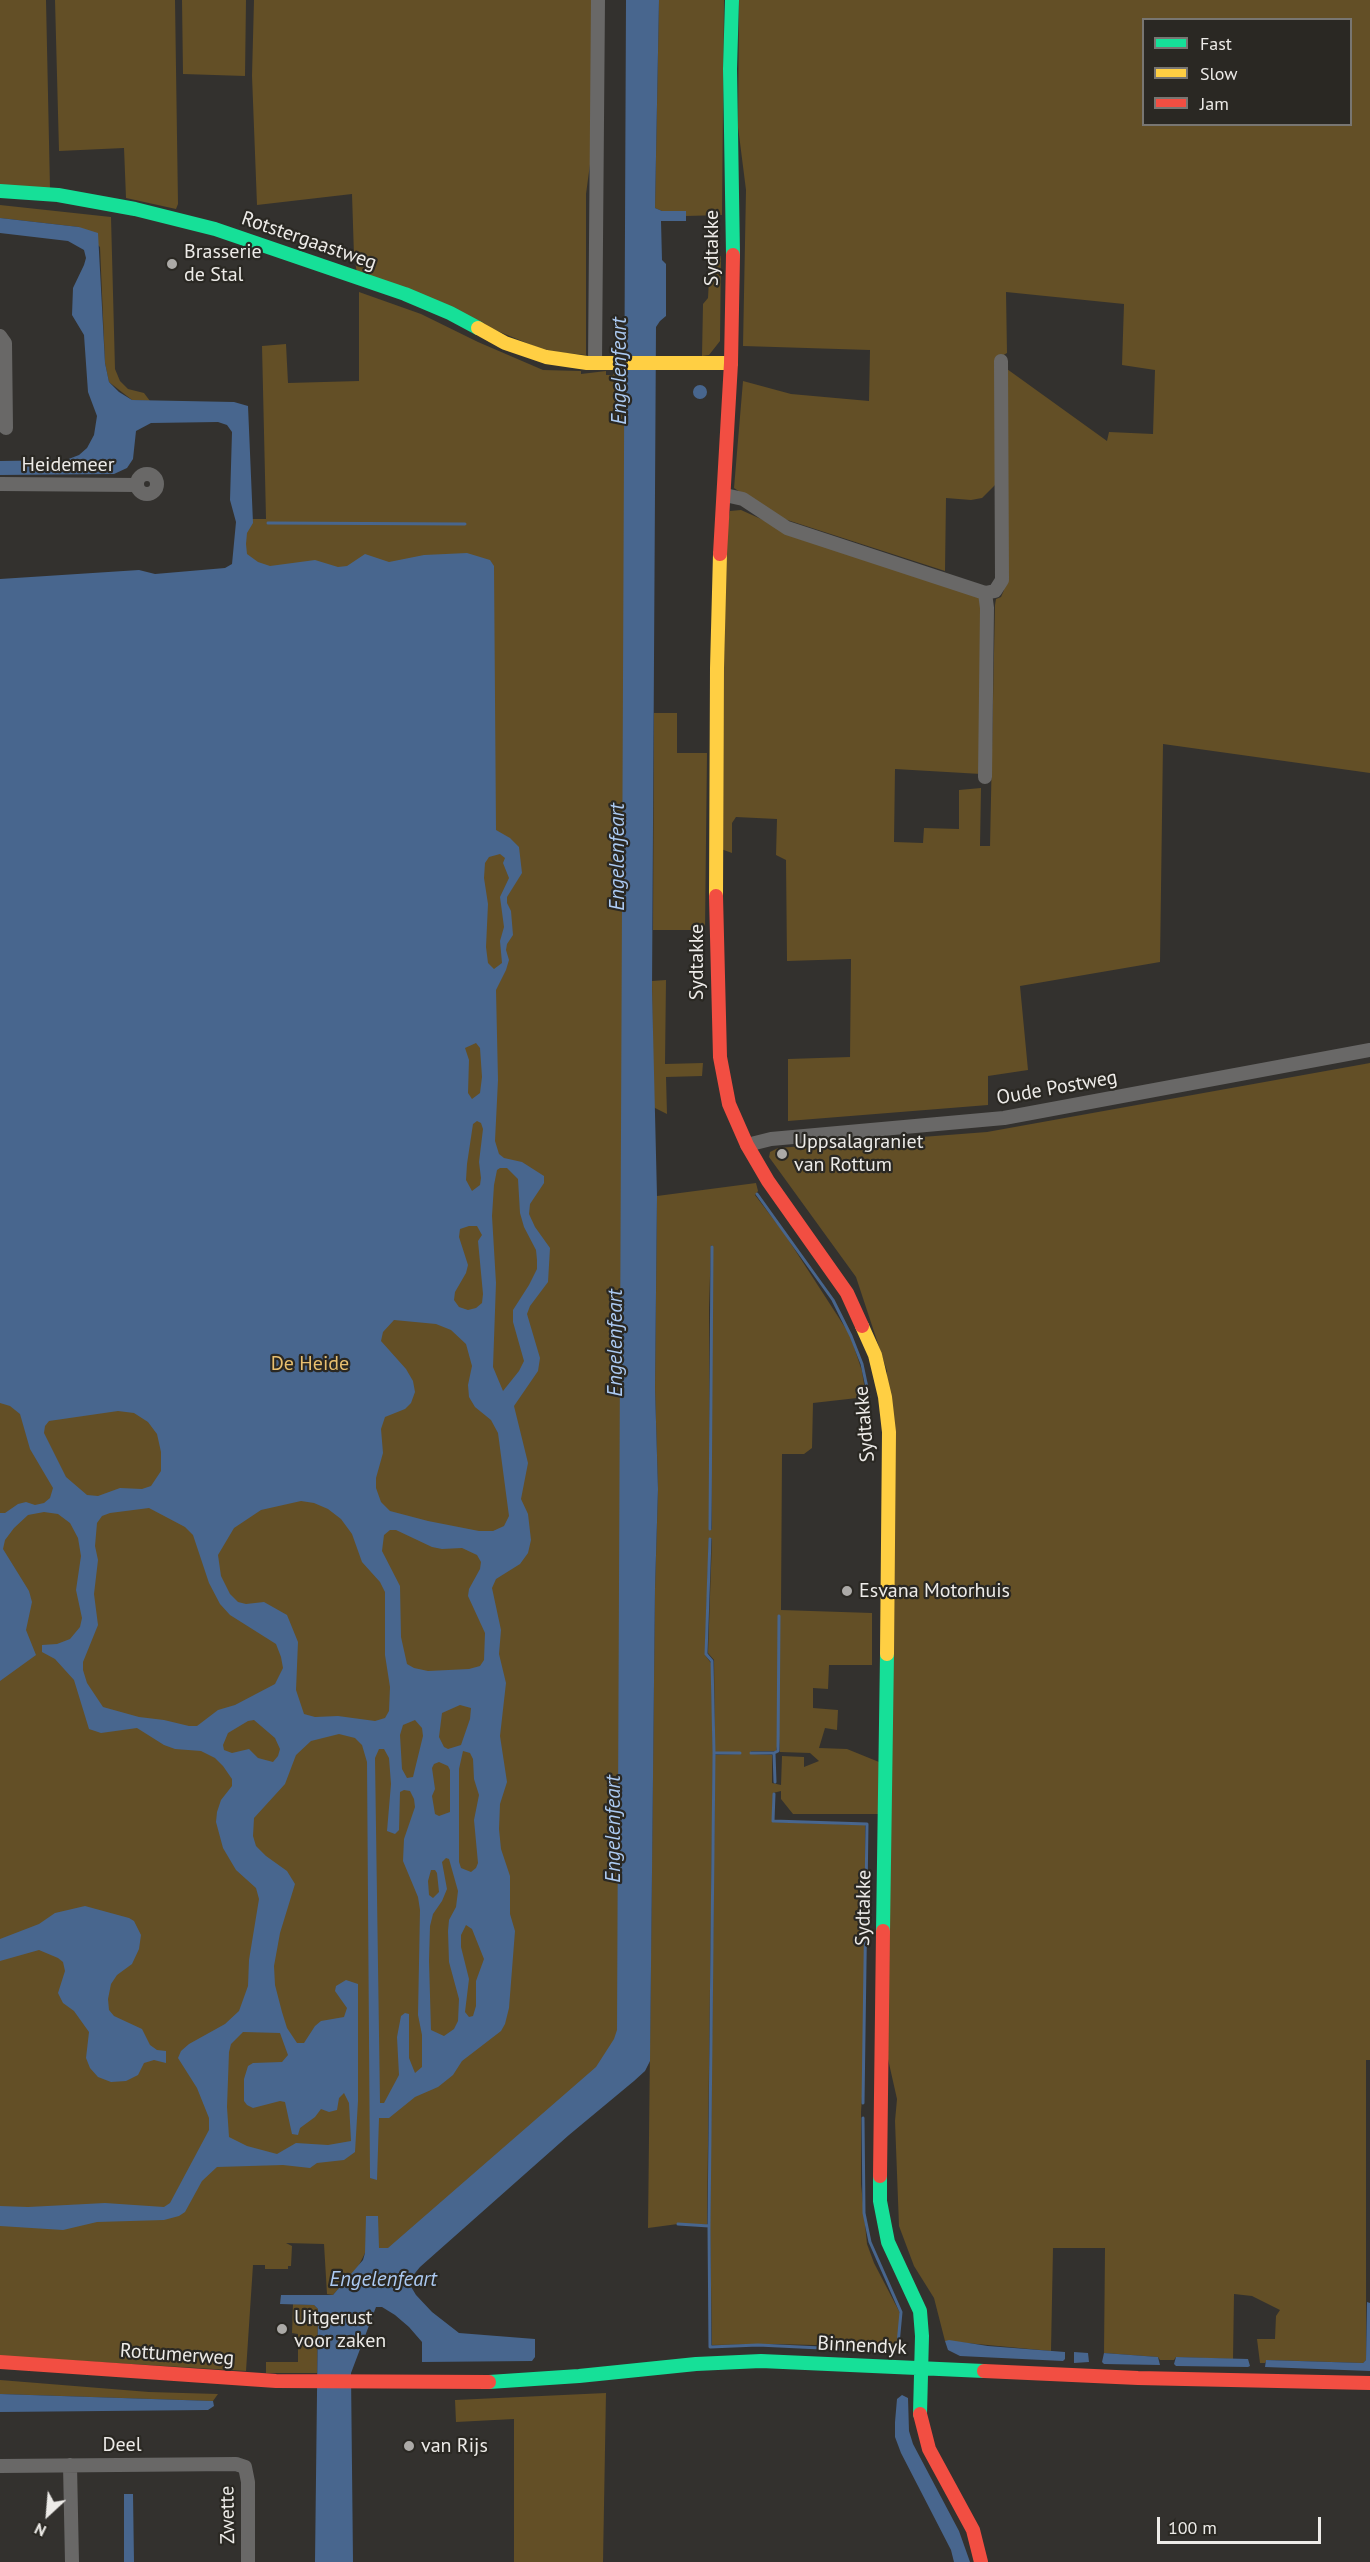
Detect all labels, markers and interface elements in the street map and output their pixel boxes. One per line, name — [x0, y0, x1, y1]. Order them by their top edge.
legend — [1142, 18, 1352, 126]
text: Fast — [1200, 32, 1232, 55]
text: Slow — [1200, 62, 1238, 85]
text: Jam — [1200, 92, 1229, 115]
street label: Rotstergaastweg — [238, 207, 380, 275]
street label: Sydtakke — [700, 210, 724, 286]
place label: Brasserie de Stal — [184, 240, 262, 287]
marker: Brasserie de Stal — [165, 257, 179, 271]
water label: Engelenfeart — [607, 317, 633, 425]
street label: Heidemeer — [21, 453, 115, 477]
water label: Engelenfeart — [605, 803, 631, 911]
street label: Sydtakke — [685, 924, 709, 1000]
street label: Oude Postweg — [995, 1066, 1119, 1110]
place label: Uppsalagraniet van Rottum — [794, 1130, 923, 1177]
marker: Uppsalagraniet van Rottum — [775, 1147, 789, 1161]
water label: Engelenfeart — [603, 1289, 629, 1397]
park label: De Heide — [271, 1352, 349, 1376]
street label: Sydtakke — [850, 1385, 880, 1463]
place label: Esvana Motorhuis — [859, 1579, 1010, 1603]
marker: Esvana Motorhuis — [840, 1584, 854, 1598]
water label: Engelenfeart — [601, 1775, 627, 1883]
street label: Sydtakke — [851, 1870, 877, 1946]
water label: Engelenfeart — [329, 2267, 437, 2293]
place label: Uitgerust voor zaken — [294, 2306, 386, 2353]
marker: Uitgerust voor zaken — [275, 2322, 289, 2336]
street label: Binnendyk — [817, 2332, 907, 2360]
street label: Rottumerweg — [119, 2339, 235, 2371]
street label: Deel — [102, 2433, 142, 2457]
place label: van Rijs — [421, 2434, 488, 2458]
marker: van Rijs — [402, 2439, 416, 2453]
north arrow — [18, 2484, 78, 2544]
street label: Zwette — [215, 2486, 241, 2544]
scale bar — [1160, 2505, 1324, 2543]
text: 100 m — [1168, 2516, 1217, 2539]
text: N — [31, 2519, 49, 2541]

